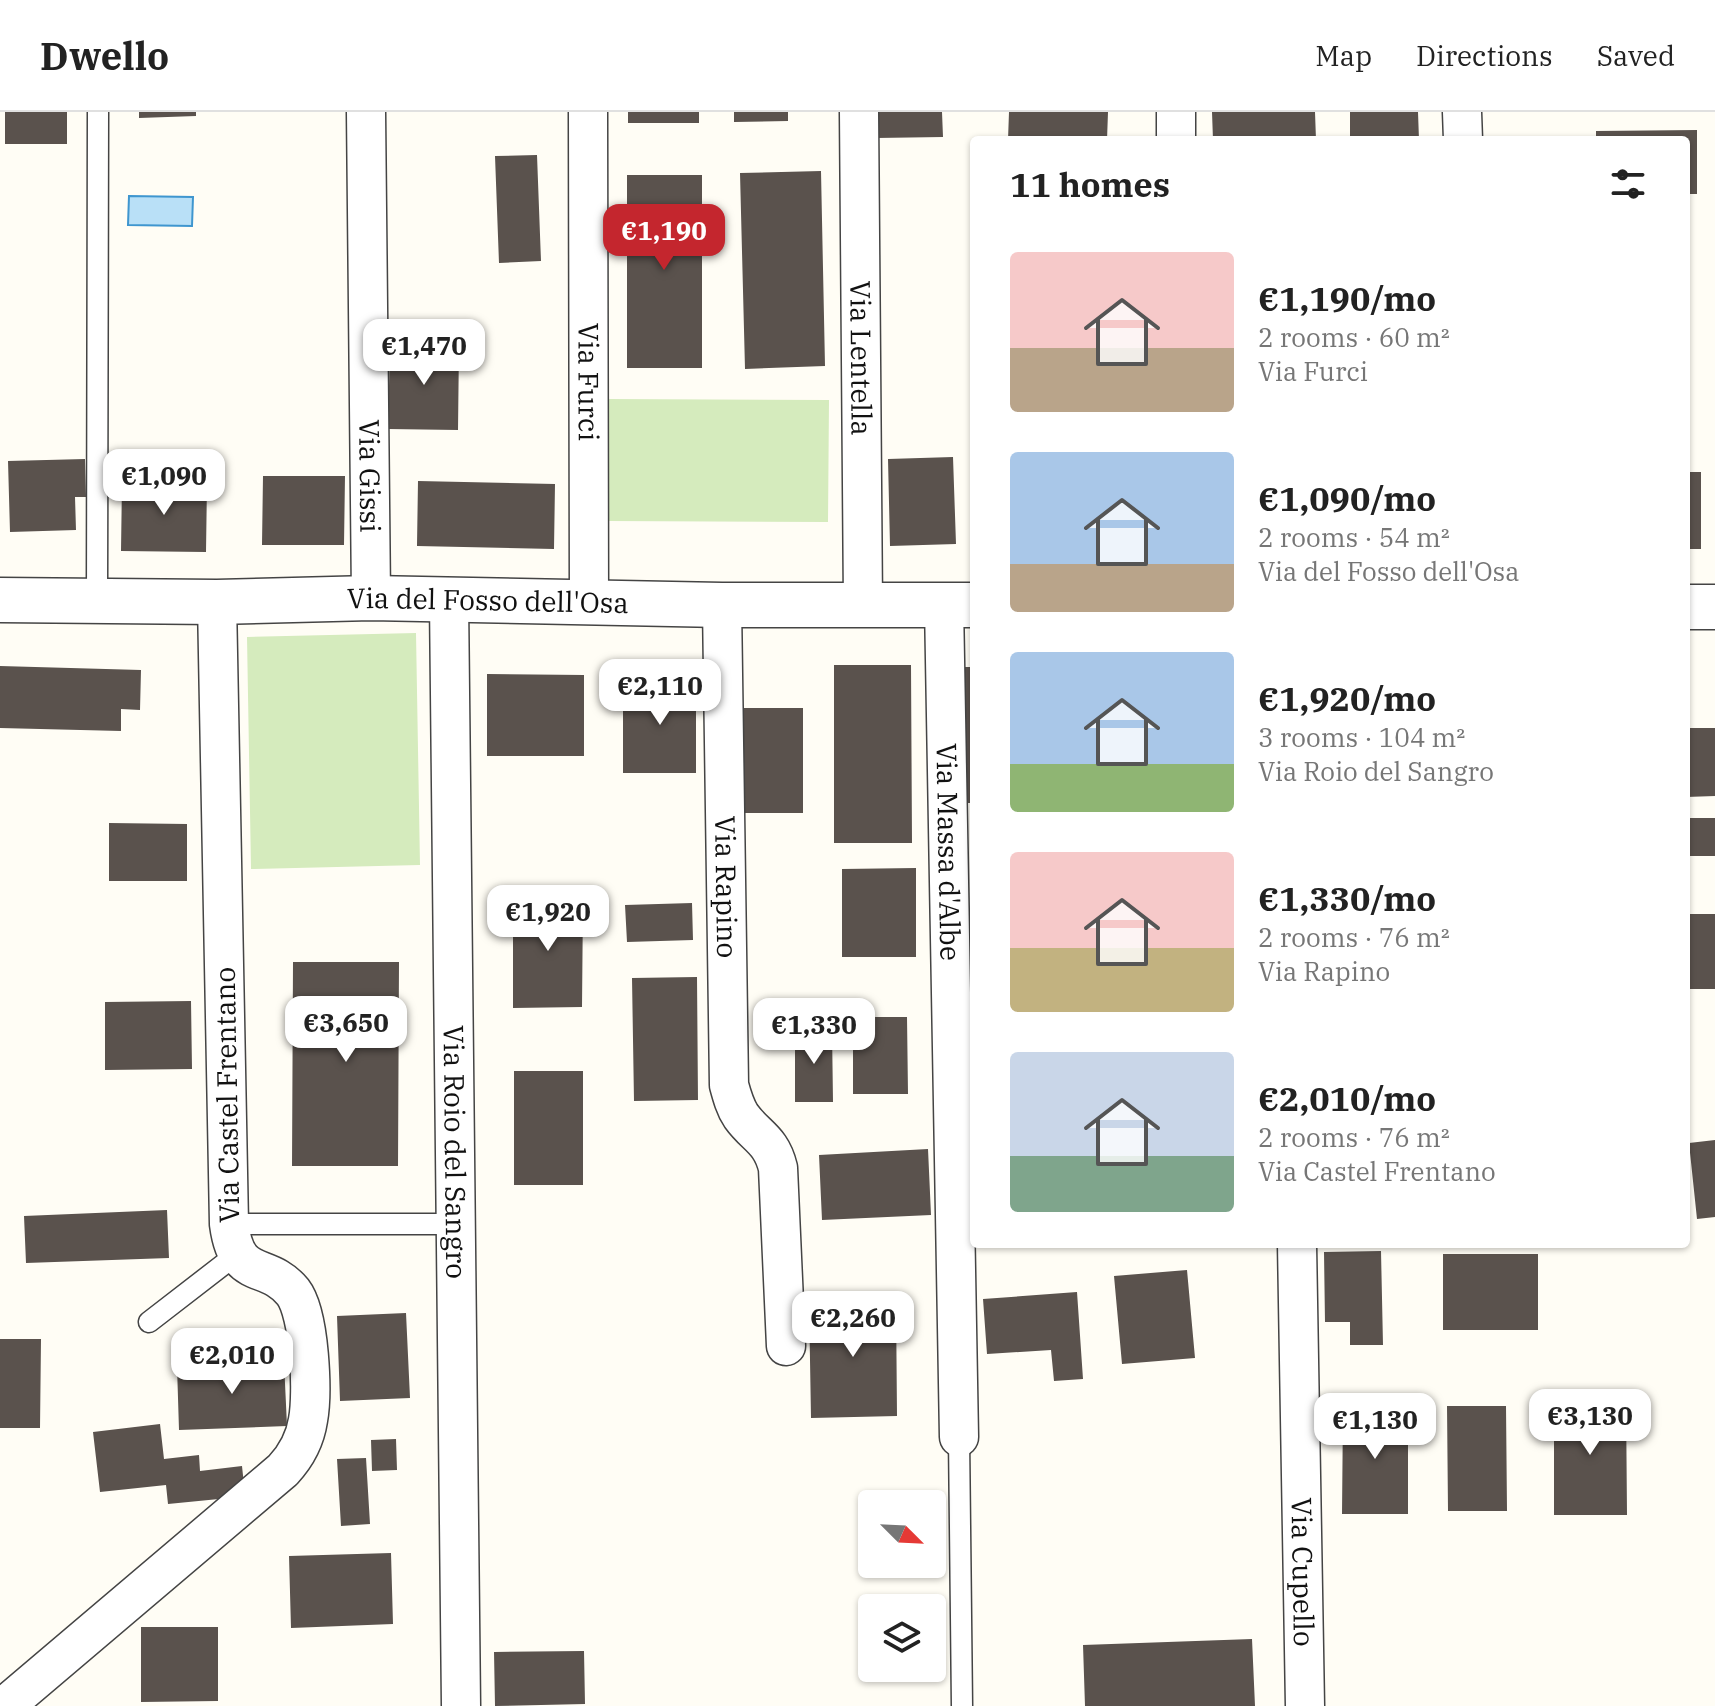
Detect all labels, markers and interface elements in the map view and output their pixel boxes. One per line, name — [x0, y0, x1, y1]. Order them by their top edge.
text: Dwello — [40, 31, 169, 80]
text: Map — [1315, 37, 1372, 74]
text: Directions — [1416, 37, 1553, 74]
text: Saved — [1597, 37, 1675, 74]
text: 11 homes — [1010, 162, 1170, 206]
icon: filters — [1606, 162, 1650, 206]
pin: €1,190 — [599, 204, 729, 272]
text: €1,190 — [621, 213, 707, 247]
text: €1,190/mo — [1258, 276, 1436, 320]
street label: Via Lentella — [842, 280, 881, 436]
icon: home — [1074, 284, 1170, 380]
pin: €1,470 — [359, 319, 489, 387]
text: 2 rooms · 60 m² — [1258, 320, 1450, 354]
street label: Via Furci — [570, 323, 608, 441]
text: €1,470 — [381, 328, 467, 362]
text: Via Furci — [1258, 354, 1368, 388]
street label: Via Gissi — [351, 419, 389, 533]
pin: €1,090 — [99, 449, 229, 517]
text: €1,090 — [121, 458, 207, 492]
text: €1,090/mo — [1258, 476, 1436, 520]
icon: home — [1074, 484, 1170, 580]
text: 2 rooms · 54 m² — [1258, 520, 1450, 554]
text: Via del Fosso dell'Osa — [1258, 554, 1519, 588]
street label: Via del Fosso dell'Osa — [347, 579, 629, 621]
pin: €2,110 — [595, 659, 725, 727]
text: €2,110 — [617, 668, 703, 702]
text: €1,920/mo — [1258, 676, 1436, 720]
icon: home — [1074, 684, 1170, 780]
text: 3 rooms · 104 m² — [1258, 720, 1465, 754]
street label: Via Massa d'Albe — [929, 743, 969, 961]
text: Via Roio del Sangro — [1258, 754, 1494, 788]
street label: Via Rapino — [707, 815, 746, 958]
text: €1,330/mo — [1258, 876, 1436, 920]
icon: home — [1074, 884, 1170, 980]
pin: €1,920 — [483, 885, 613, 953]
text: €1,920 — [505, 894, 591, 928]
text: 2 rooms · 76 m² — [1258, 920, 1450, 954]
text: Via Rapino — [1258, 954, 1390, 988]
street label: Via Castel Frentano — [206, 967, 247, 1223]
pin: €3,650 — [281, 996, 411, 1064]
pin: €1,330 — [749, 998, 879, 1066]
text: €3,650 — [303, 1005, 389, 1039]
text: €1,330 — [771, 1007, 857, 1041]
street label: Via Roio del Sangro — [436, 1025, 475, 1279]
text: €2,010/mo — [1258, 1076, 1436, 1120]
icon: home — [1074, 1084, 1170, 1180]
text: 2 rooms · 76 m² — [1258, 1120, 1450, 1154]
text: Via Castel Frentano — [1258, 1154, 1496, 1188]
pin: €2,260 — [788, 1291, 918, 1359]
text: €2,260 — [810, 1300, 896, 1334]
pin: €2,010 — [167, 1328, 297, 1396]
text: €2,010 — [189, 1337, 275, 1371]
pin: €3,130 — [1525, 1389, 1655, 1457]
pin: €1,130 — [1310, 1393, 1440, 1461]
text: €3,130 — [1547, 1398, 1633, 1432]
text: €1,130 — [1332, 1402, 1418, 1436]
north arrow — [858, 1490, 946, 1578]
map controls — [858, 1490, 946, 1682]
street label: Via Cupello — [1283, 1497, 1323, 1647]
button: layers — [858, 1594, 946, 1682]

